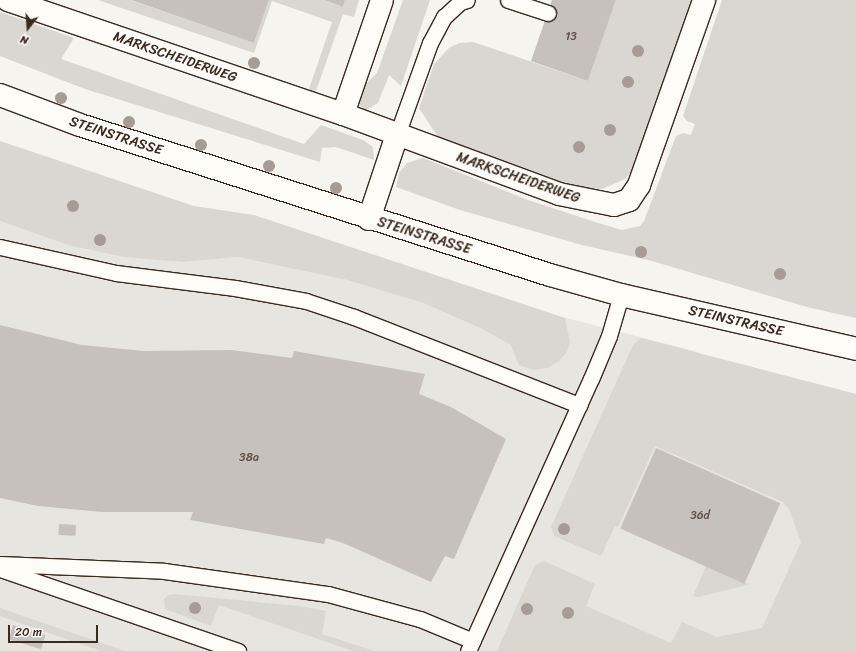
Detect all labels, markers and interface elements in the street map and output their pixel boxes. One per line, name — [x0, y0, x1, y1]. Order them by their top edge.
north arrow — [8, 8, 48, 48]
street label: MARKSCHEIDERWEG — [111, 28, 239, 86]
text: N — [18, 30, 31, 50]
house number: 13 — [565, 30, 577, 44]
street label: STEINSTRASSE — [67, 113, 165, 159]
street label: MARKSCHEIDERWEG — [454, 149, 582, 207]
street label: STEINSTRASSE — [375, 214, 473, 258]
street label: STEINSTRASSE — [687, 302, 785, 340]
house number: 38a — [239, 451, 259, 465]
house number: 36d — [690, 509, 710, 523]
scale bar — [10, 617, 100, 643]
text: 20 m — [15, 621, 42, 643]

